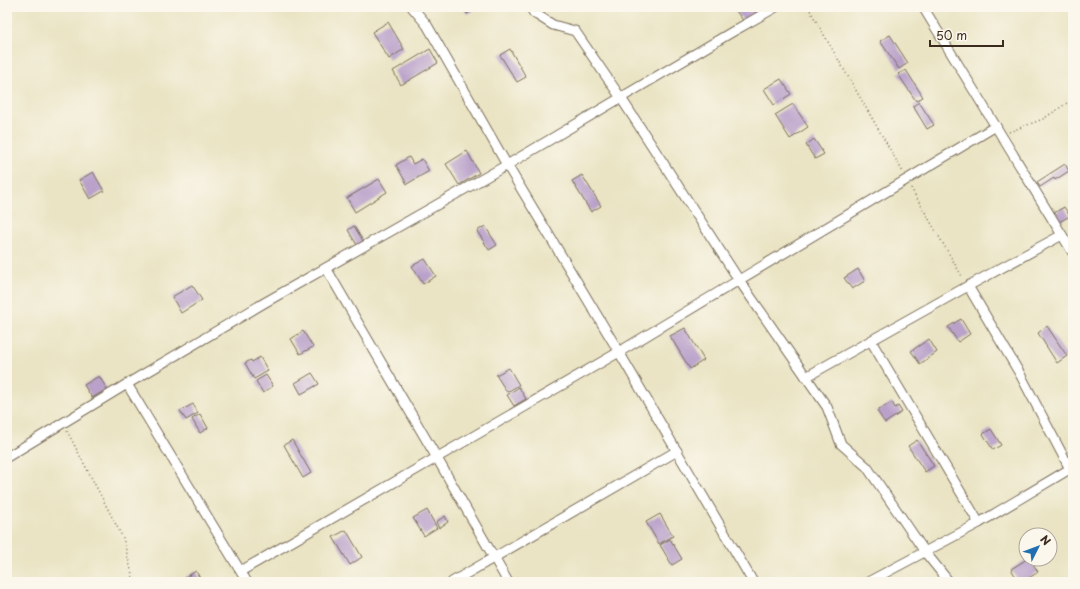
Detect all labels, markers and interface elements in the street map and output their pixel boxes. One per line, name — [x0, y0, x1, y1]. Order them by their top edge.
scale bar — [930, 22, 1003, 48]
text: 50 m — [936, 26, 967, 44]
north arrow — [1018, 527, 1058, 567]
text: N — [1037, 531, 1055, 549]

